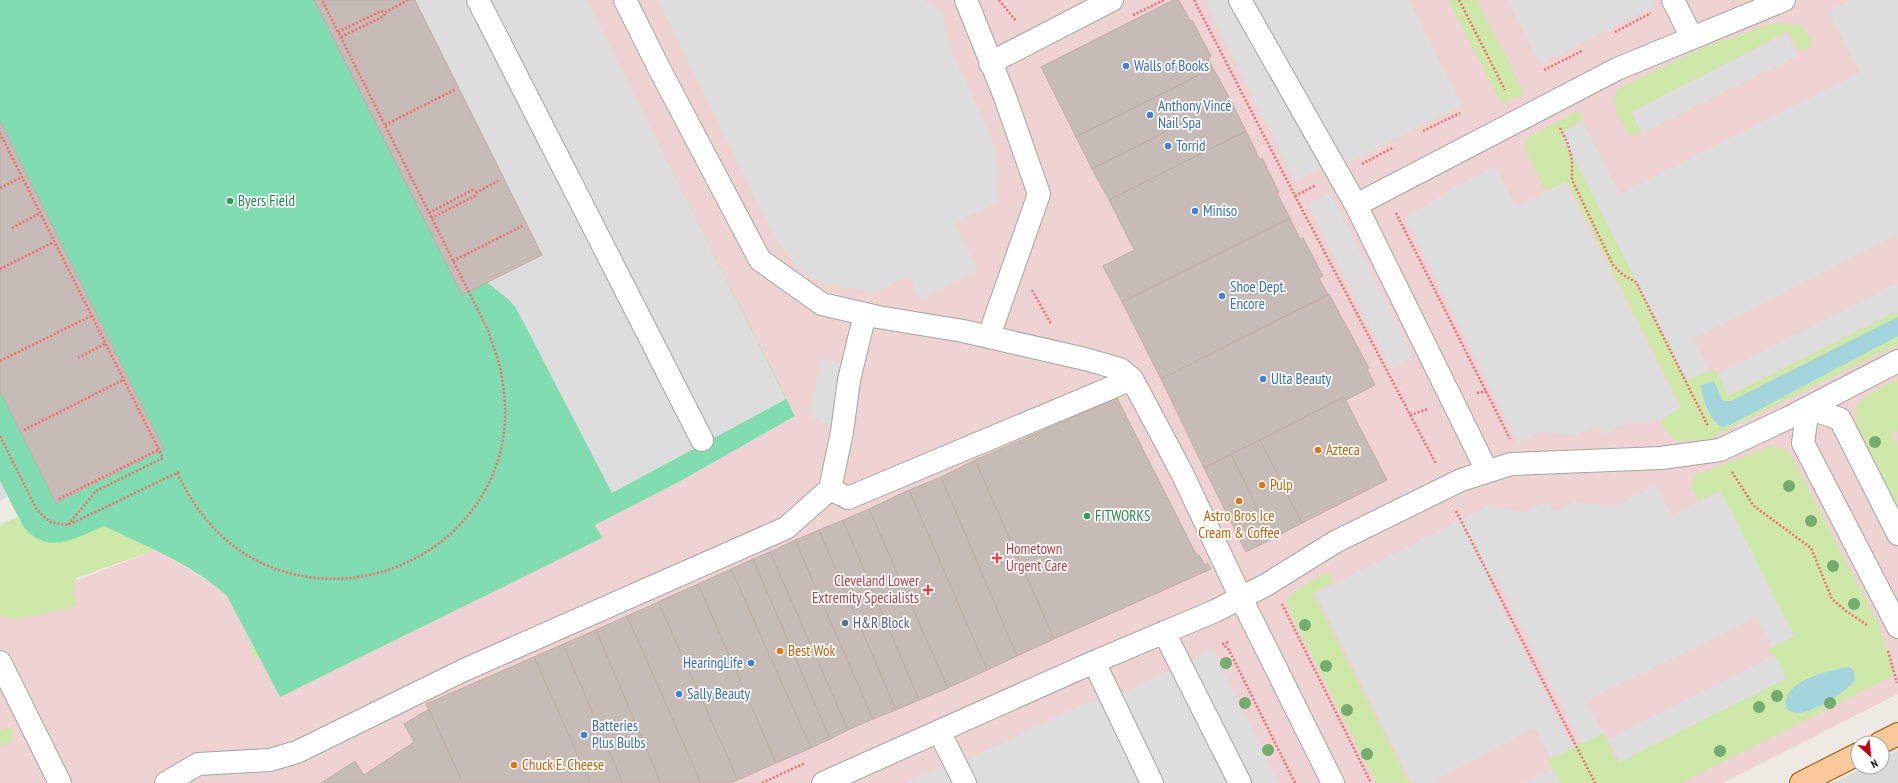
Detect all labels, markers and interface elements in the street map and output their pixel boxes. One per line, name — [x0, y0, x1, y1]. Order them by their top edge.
place label: Walls of Books — [1134, 56, 1209, 75]
marker: Walls of Books — [1121, 61, 1131, 71]
place label: Anthony Vincé Nail Spa — [1158, 96, 1232, 132]
marker: Anthony Vincé Nail Spa — [1145, 110, 1155, 120]
place label: Torrid — [1176, 136, 1206, 155]
marker: Torrid — [1163, 141, 1173, 151]
place label: Byers Field — [238, 191, 295, 210]
marker: Byers Field — [225, 196, 235, 206]
place label: Miniso — [1203, 201, 1237, 220]
marker: Miniso — [1190, 206, 1200, 216]
place label: Shoe Dept. Encore — [1230, 277, 1287, 313]
marker: Shoe Dept. Encore — [1217, 291, 1227, 301]
place label: Ulta Beauty — [1271, 369, 1331, 388]
marker: Ulta Beauty — [1258, 374, 1268, 384]
place label: Azteca — [1326, 440, 1360, 459]
marker: Azteca — [1313, 445, 1323, 455]
place label: Pulp — [1270, 475, 1293, 494]
marker: Pulp — [1257, 480, 1267, 490]
marker: Astro Bros Ice Cream & Coffee — [1234, 496, 1244, 506]
place label: FITWORKS — [1095, 506, 1150, 525]
place label: Astro Bros Ice Cream & Coffee — [1198, 506, 1280, 542]
marker: FITWORKS — [1082, 511, 1092, 521]
place label: Hometown Urgent Care — [1006, 539, 1067, 575]
marker: Hometown Urgent Care — [991, 552, 1003, 564]
place label: Cleveland Lower Extremity Specialists — [812, 571, 920, 607]
marker: Cleveland Lower Extremity Specialists — [922, 584, 934, 596]
place label: H&R Block — [853, 613, 910, 632]
marker: H&R Block — [840, 618, 850, 628]
place label: Best Wok — [788, 641, 835, 660]
marker: Best Wok — [775, 646, 785, 656]
place label: HearingLife — [683, 653, 743, 672]
marker: HearingLife — [746, 658, 756, 668]
place label: Sally Beauty — [687, 684, 751, 703]
marker: Sally Beauty — [674, 689, 684, 699]
place label: Batteries Plus Bulbs — [592, 716, 646, 752]
marker: Batteries Plus Bulbs — [579, 730, 589, 740]
north arrow — [1850, 735, 1890, 775]
place label: Chuck E. Cheese — [522, 755, 604, 774]
text: N — [1869, 756, 1880, 772]
marker: Chuck E. Cheese — [509, 760, 519, 770]

